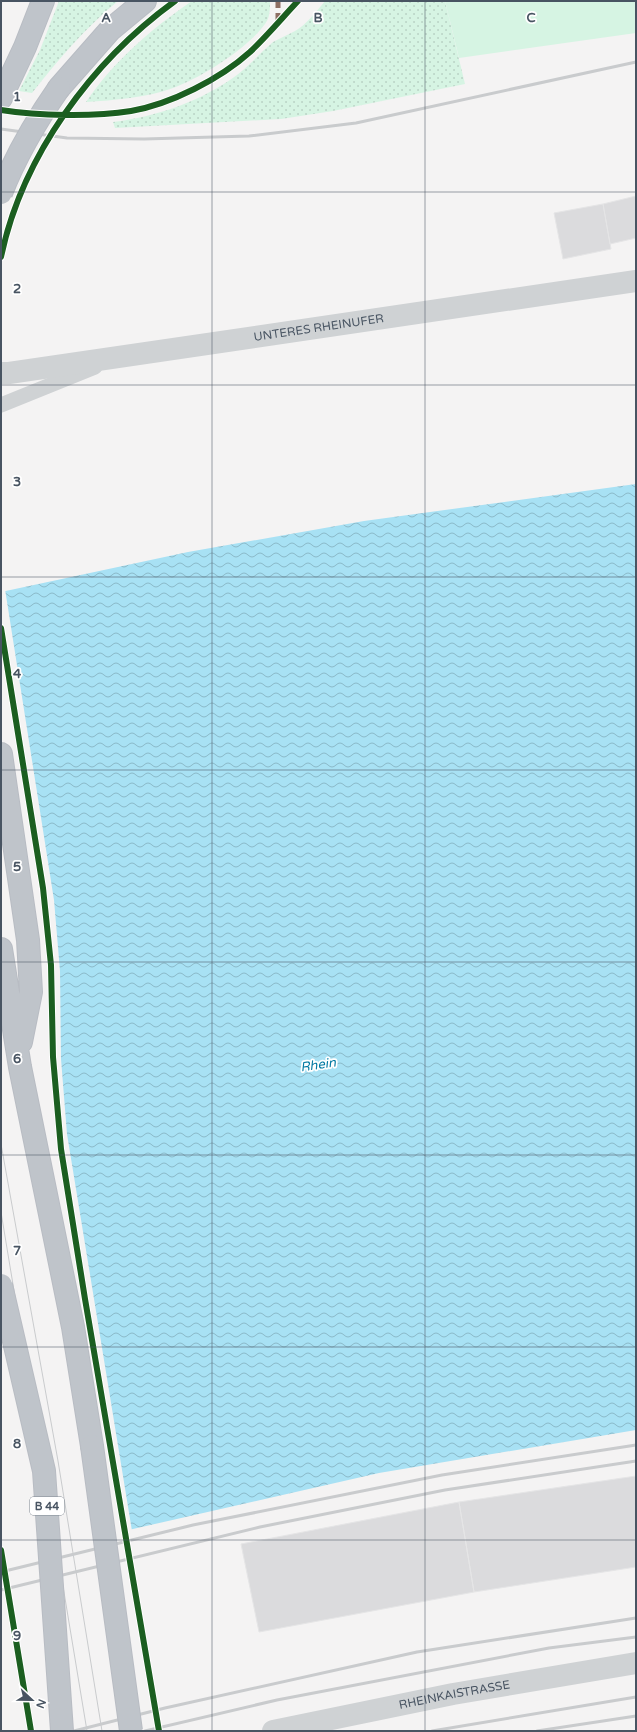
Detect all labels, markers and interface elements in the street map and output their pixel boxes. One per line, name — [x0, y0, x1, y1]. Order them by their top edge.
text: A — [101, 10, 111, 26]
text: B — [313, 10, 323, 26]
text: C — [526, 10, 536, 26]
text: 1 — [13, 89, 21, 105]
text: 2 — [13, 281, 21, 297]
street label: UNTERES RHEINUFER — [253, 311, 385, 344]
text: 3 — [13, 474, 21, 490]
text: 4 — [13, 666, 22, 682]
text: 5 — [13, 859, 21, 875]
text: 6 — [13, 1051, 21, 1067]
water label: Rhein — [299, 1054, 338, 1075]
text: 7 — [13, 1243, 21, 1259]
text: 8 — [13, 1436, 21, 1452]
road number: B 44 — [30, 1497, 64, 1515]
text: 9 — [13, 1628, 21, 1644]
street label: RHEINKAISTRASSE — [398, 1677, 511, 1712]
north arrow — [12, 1680, 52, 1720]
text: N — [33, 1697, 48, 1710]

